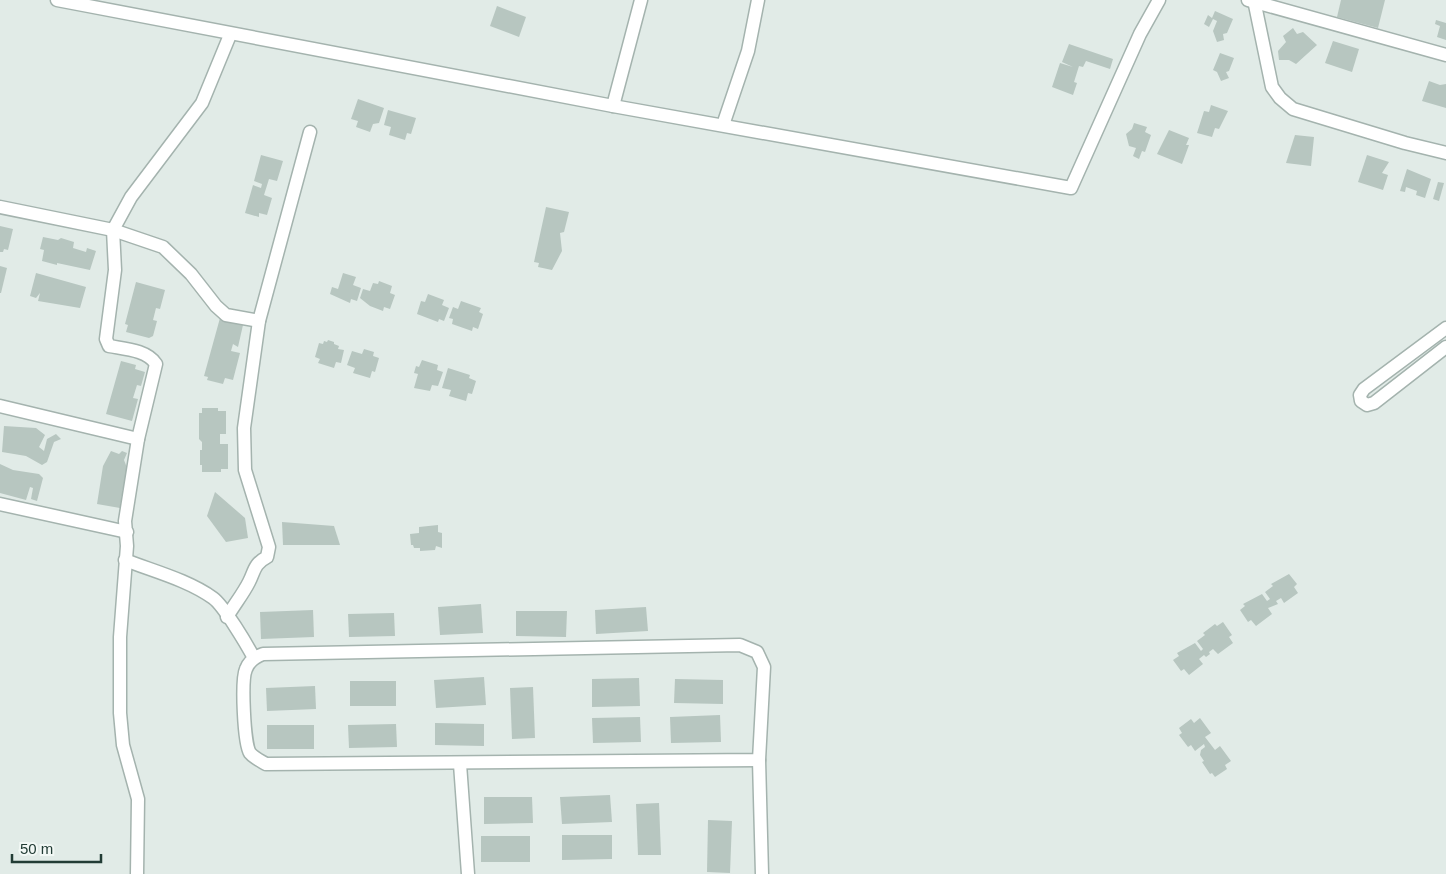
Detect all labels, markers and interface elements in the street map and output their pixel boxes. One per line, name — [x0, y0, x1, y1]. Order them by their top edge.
scale bar — [12, 832, 101, 864]
text: 50 m — [20, 840, 53, 857]

